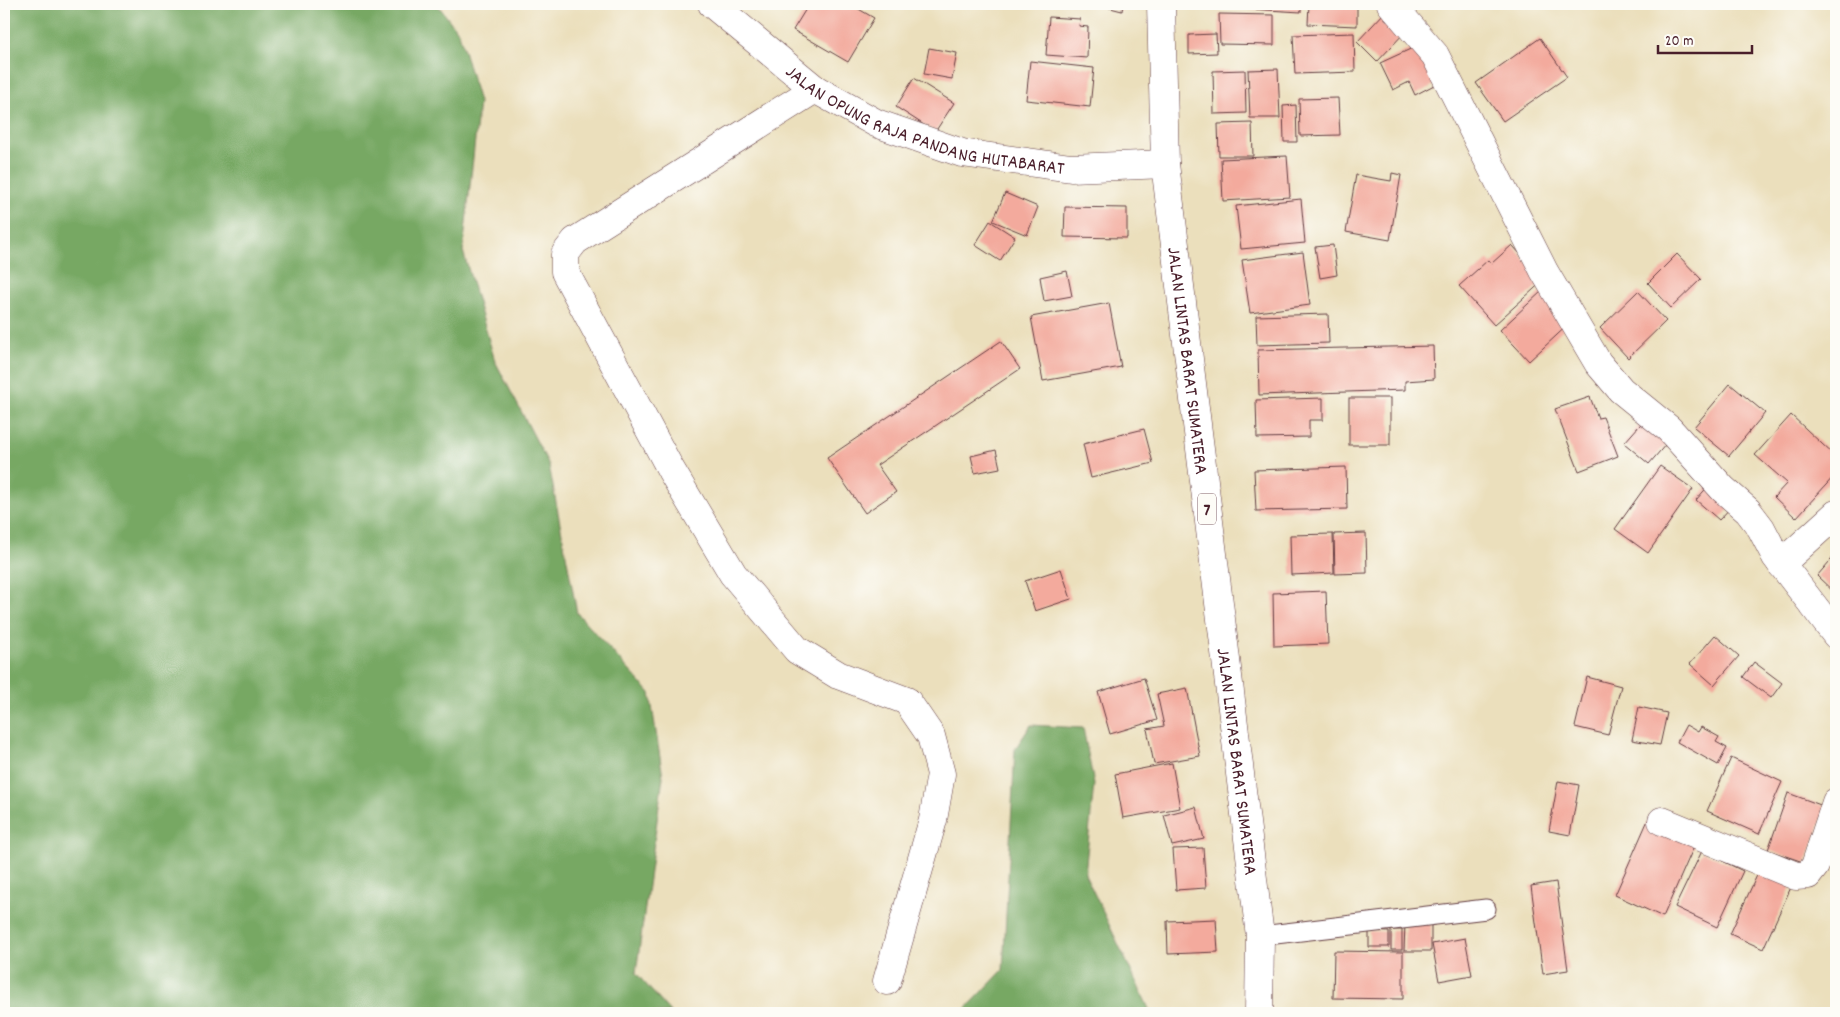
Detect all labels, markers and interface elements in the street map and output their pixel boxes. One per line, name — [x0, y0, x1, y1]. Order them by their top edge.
scale bar — [1658, 22, 1751, 54]
text: 20 m — [1665, 31, 1693, 53]
street label: JALAN OPUNG RAJA PANDANG HUTABARAT — [778, 60, 1066, 184]
street label: JALAN LINTAS BARAT SUMATERA — [1158, 246, 1213, 476]
road number: 7 — [1198, 494, 1216, 524]
street label: JALAN LINTAS BARAT SUMATERA — [1208, 647, 1262, 877]

